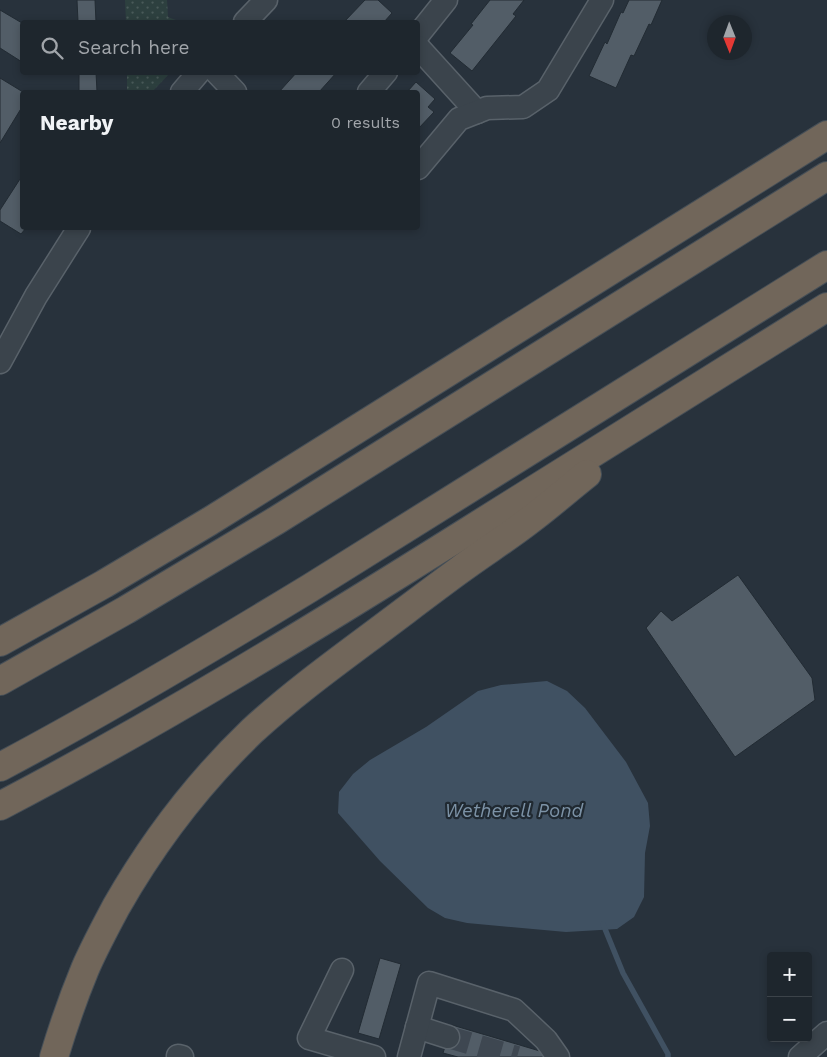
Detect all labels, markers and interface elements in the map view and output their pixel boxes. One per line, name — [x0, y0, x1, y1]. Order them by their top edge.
north arrow — [707, 15, 752, 60]
search box — [20, 20, 420, 75]
icon: search — [38, 34, 66, 62]
text: Search here — [78, 36, 189, 59]
text: Nearby — [40, 110, 113, 135]
text: 0 results — [331, 113, 400, 132]
water label: Wetherell Pond — [445, 799, 584, 822]
map controls — [767, 952, 812, 1042]
button: + — [767, 952, 812, 997]
button: − — [767, 997, 812, 1042]

